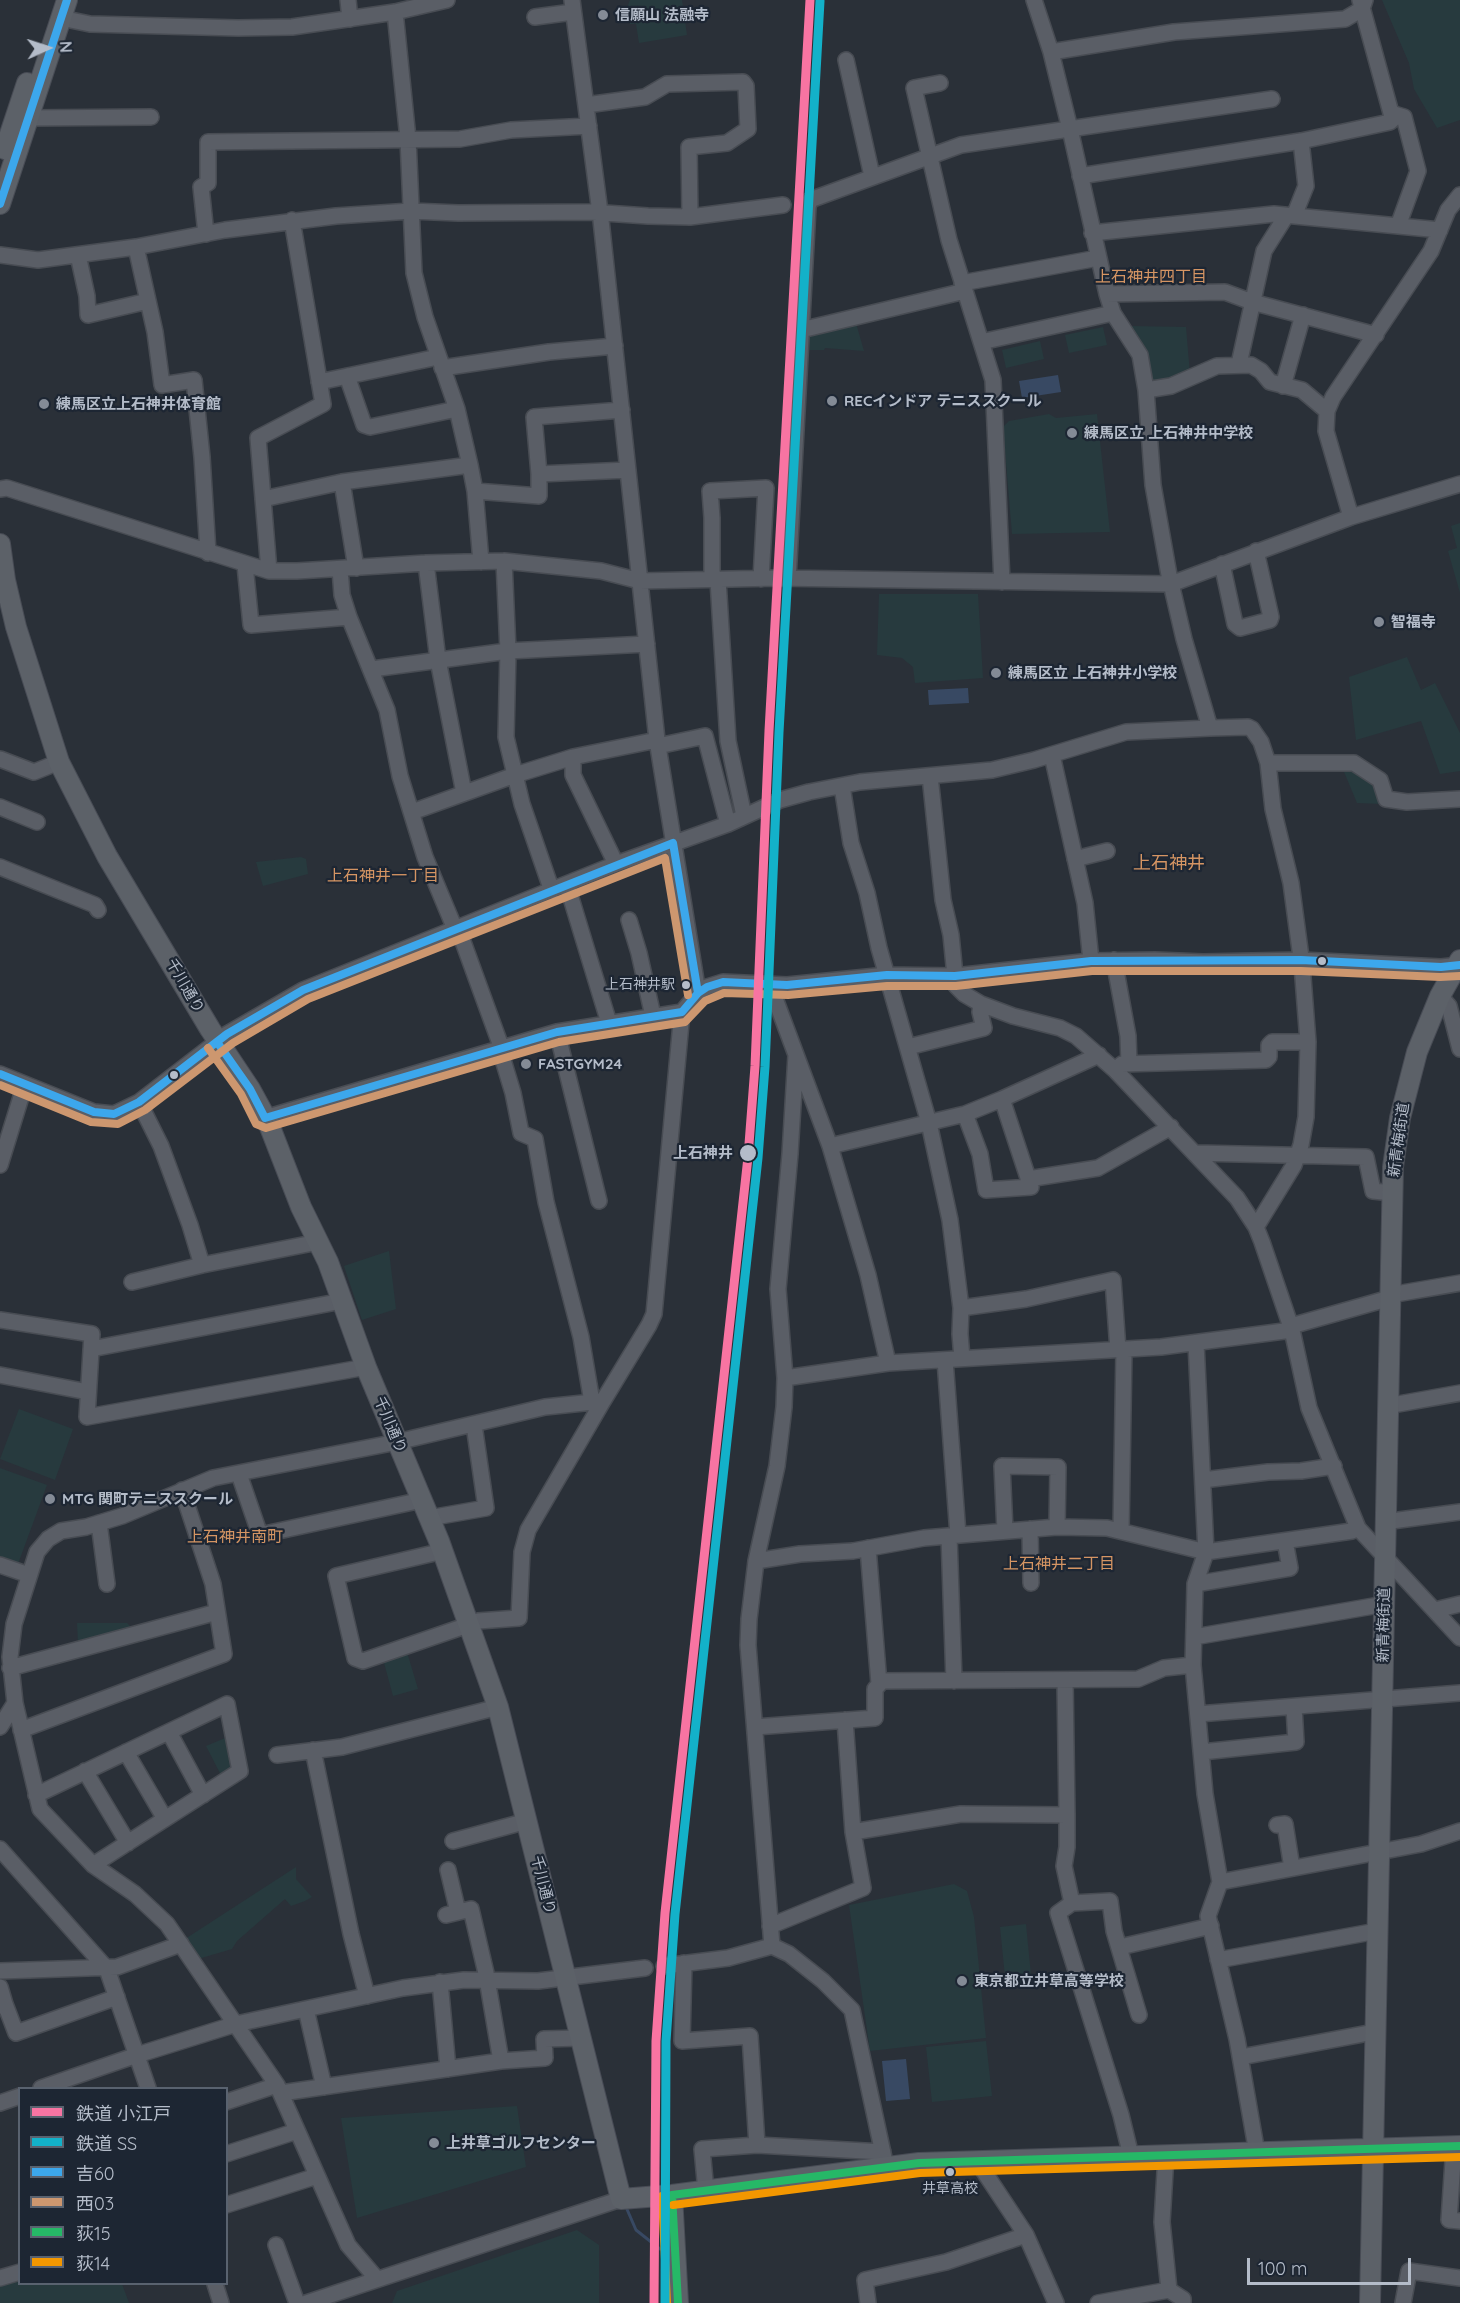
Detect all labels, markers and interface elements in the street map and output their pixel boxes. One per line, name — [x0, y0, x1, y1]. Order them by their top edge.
place label: 信願山 法融寺 — [615, 6, 709, 24]
marker: 信願山 法融寺 — [596, 8, 610, 22]
north arrow — [18, 18, 78, 78]
text: N — [56, 41, 76, 53]
district label: 上石神井四丁目 — [1095, 267, 1207, 287]
place label: RECインドア テニススクール — [844, 392, 1041, 410]
marker: RECインドア テニススクール — [825, 394, 839, 408]
place label: 練馬区立上石神井体育館 — [56, 395, 221, 413]
marker: 練馬区立上石神井体育館 — [37, 397, 51, 411]
place label: 練馬区立 上石神井中学校 — [1084, 424, 1253, 442]
marker: 練馬区立 上石神井中学校 — [1065, 426, 1079, 440]
place label: 智福寺 — [1391, 613, 1436, 631]
marker: 智福寺 — [1372, 615, 1386, 629]
place label: 練馬区立 上石神井小学校 — [1008, 664, 1177, 682]
marker: 練馬区立 上石神井小学校 — [989, 666, 1003, 680]
district label: 上石神井 — [1133, 853, 1205, 875]
district label: 上石神井一丁目 — [327, 866, 439, 886]
unlabelled marker — [1316, 955, 1328, 967]
street label: 千川通り — [162, 956, 208, 1016]
place label: 上石神井駅 — [605, 977, 675, 993]
marker: 上石神井駅 — [680, 979, 692, 991]
place label: FASTGYM24 — [538, 1055, 622, 1073]
marker: FASTGYM24 — [519, 1057, 533, 1071]
unlabelled marker — [168, 1069, 180, 1081]
street label: 新青梅街道 — [1385, 1102, 1413, 1178]
marker: 上石神井 — [738, 1143, 758, 1163]
place label: 上石神井 — [673, 1144, 733, 1162]
street label: 千川通り — [370, 1394, 410, 1456]
place label: MTG 関町テニススクール — [62, 1490, 233, 1508]
marker: MTG 関町テニススクール — [43, 1492, 57, 1506]
district label: 上石神井南町 — [187, 1527, 283, 1547]
district label: 上石神井二丁目 — [1003, 1554, 1115, 1574]
street label: 新青梅街道 — [1374, 1587, 1394, 1663]
street label: 千川通り — [527, 1854, 559, 1916]
place label: 東京都立井草高等学校 — [974, 1972, 1124, 1990]
marker: 東京都立井草高等学校 — [955, 1974, 969, 1988]
legend — [18, 2087, 228, 2285]
text: 鉄道 小江戸 — [76, 2102, 171, 2125]
text: 鉄道 SS — [76, 2132, 137, 2155]
place label: 上井草ゴルフセンター — [446, 2134, 596, 2152]
marker: 上井草ゴルフセンター — [427, 2136, 441, 2150]
text: 吉60 — [76, 2162, 114, 2185]
marker: 井草高校 — [944, 2166, 956, 2178]
place label: 井草高校 — [922, 2181, 978, 2197]
text: 西03 — [76, 2192, 114, 2215]
text: 荻15 — [76, 2222, 110, 2245]
scale bar — [1250, 2246, 1414, 2284]
text: 荻14 — [76, 2252, 110, 2275]
text: 100 m — [1258, 2257, 1307, 2280]

